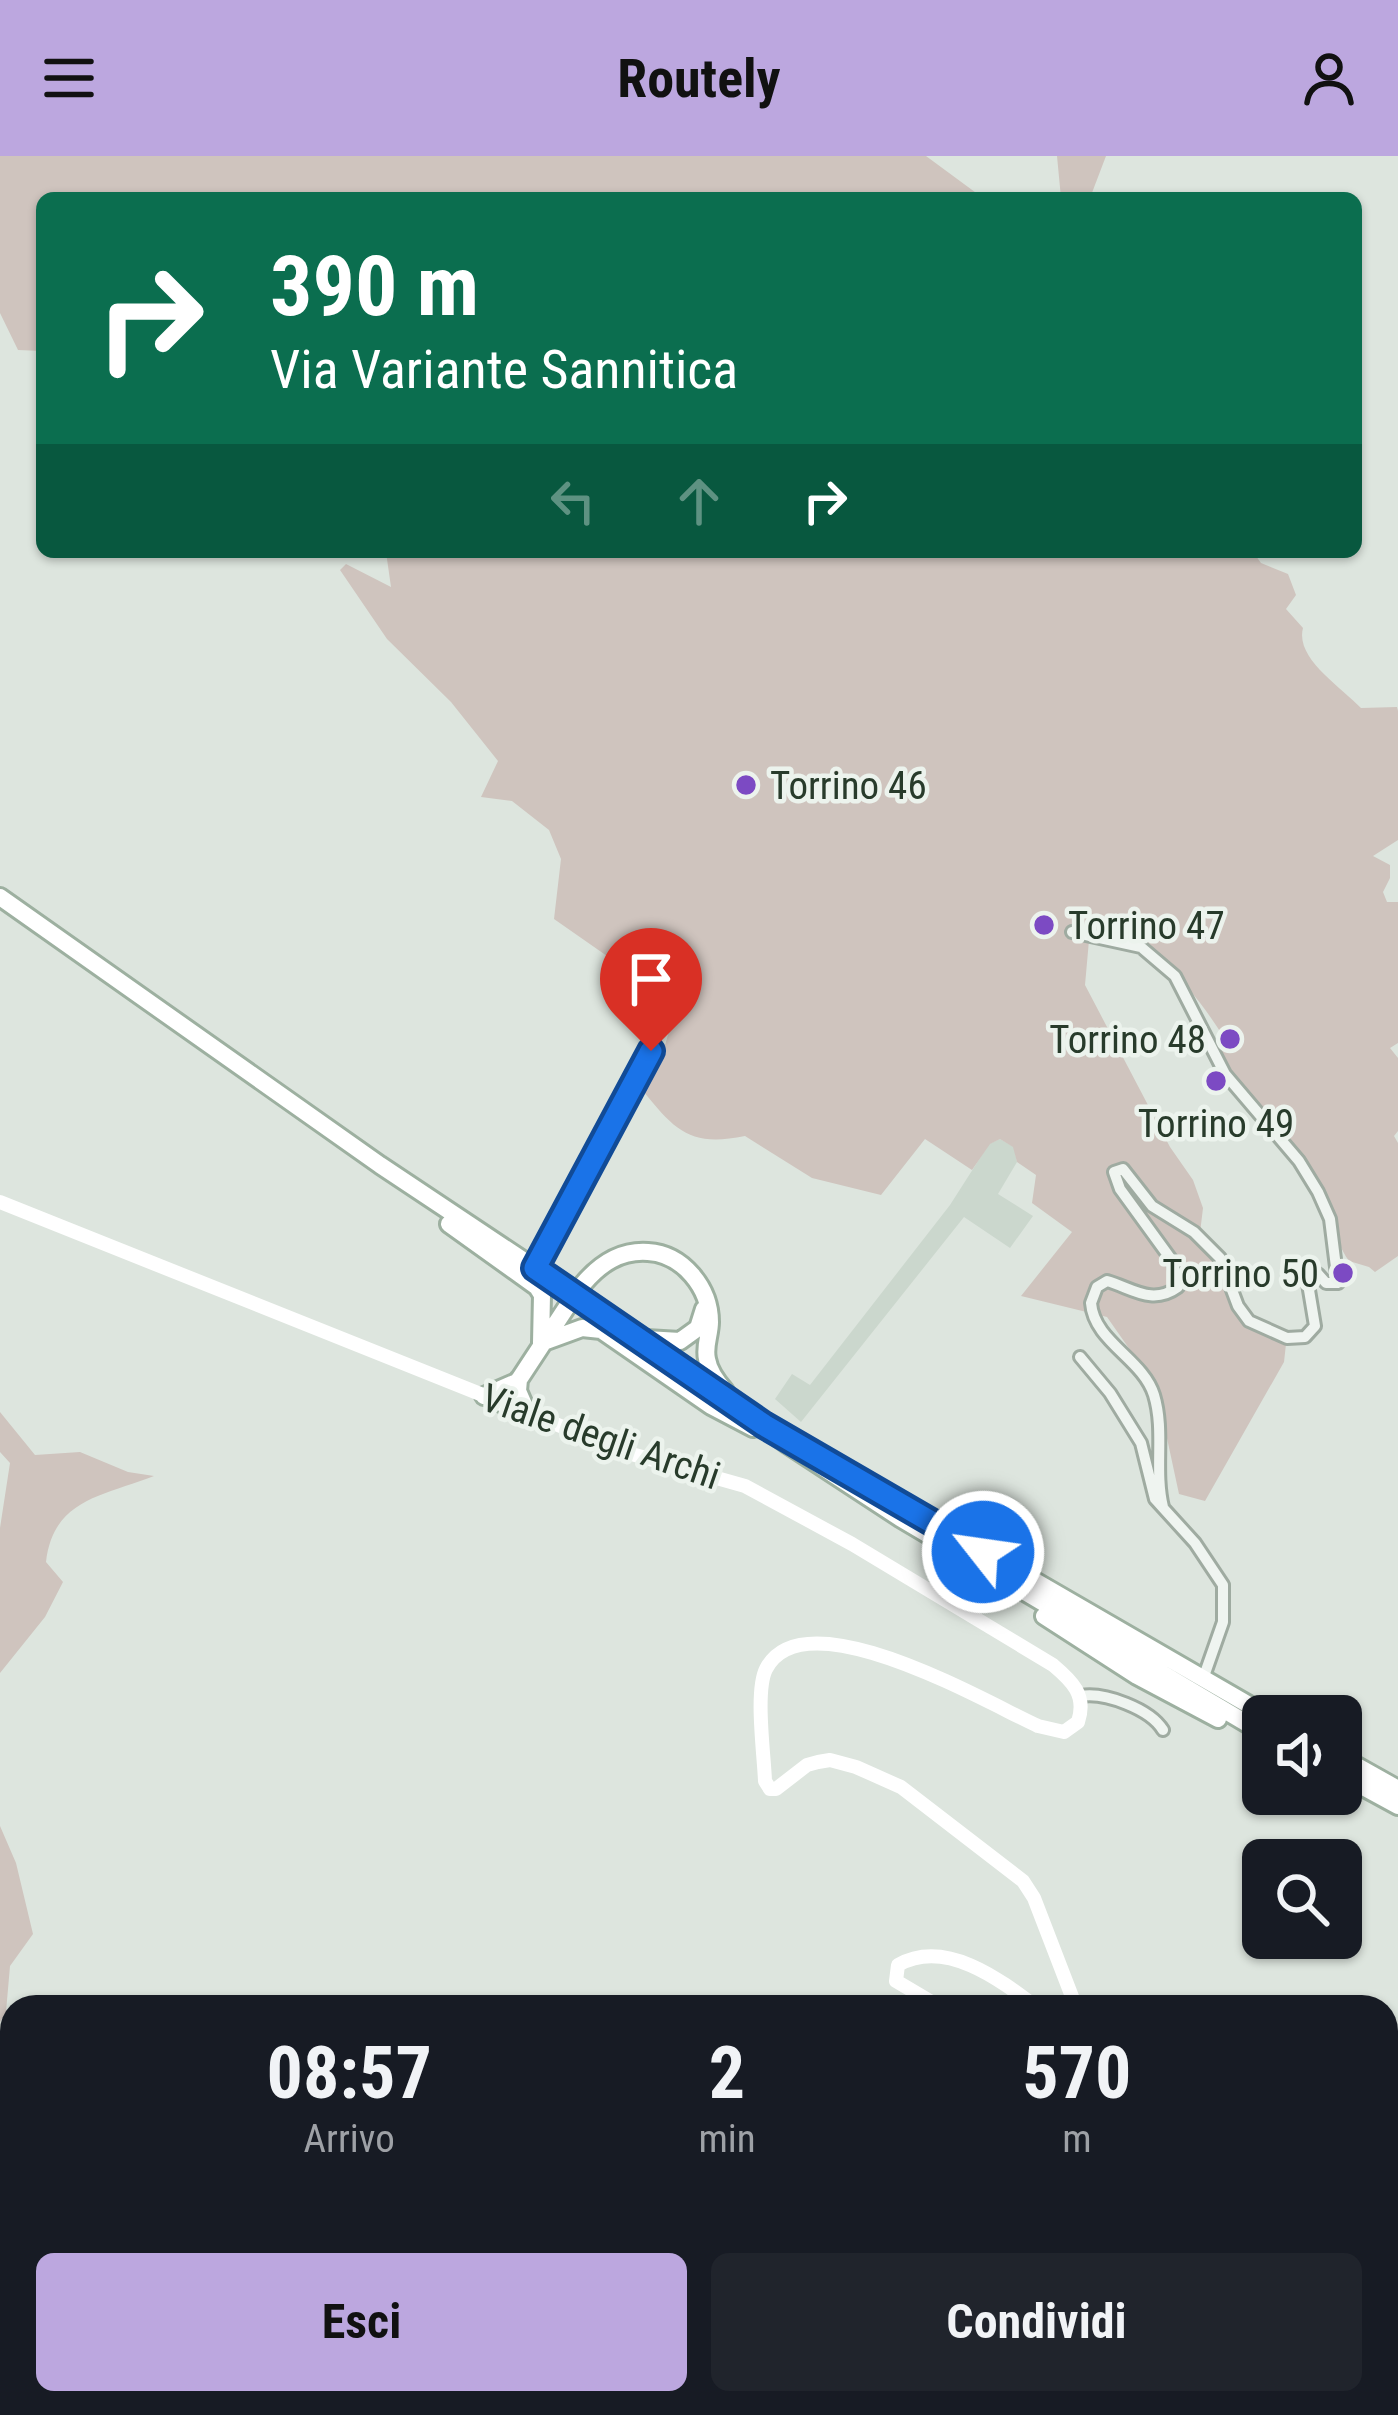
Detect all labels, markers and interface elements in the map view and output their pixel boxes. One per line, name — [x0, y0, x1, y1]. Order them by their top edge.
icon: menu — [36, 45, 102, 111]
icon: person — [1296, 45, 1362, 111]
text: Routely — [617, 47, 781, 110]
text: 390 m — [270, 237, 479, 336]
icon: right — [72, 240, 228, 396]
text: Via Variante Sannitica — [270, 338, 738, 401]
icon: left — [540, 468, 606, 534]
icon: ahead — [666, 468, 732, 534]
icon: right — [792, 468, 858, 534]
place label: Torrino 46 — [770, 763, 927, 809]
marker: Torrino 46 — [733, 772, 759, 798]
place label: Torrino 47 — [1068, 903, 1225, 949]
marker: Torrino 47 — [1031, 912, 1057, 938]
pin — [600, 928, 702, 1051]
icon: arrive — [618, 946, 684, 1012]
place label: Torrino 48 — [1049, 1017, 1206, 1063]
marker: Torrino 48 — [1217, 1026, 1243, 1052]
marker: Torrino 49 — [1203, 1068, 1229, 1094]
place label: Torrino 49 — [1138, 1101, 1294, 1147]
place label: Torrino 50 — [1162, 1251, 1319, 1297]
marker: Torrino 50 — [1330, 1260, 1356, 1286]
street label: Viale degli Archi — [475, 1375, 726, 1499]
position arrow — [920, 1489, 1046, 1615]
map controls — [1242, 1695, 1362, 1959]
button: sound — [1242, 1695, 1362, 1815]
button: search — [1242, 1839, 1362, 1959]
text: 08:57 — [267, 2031, 432, 2116]
text: 2 — [709, 2031, 745, 2116]
text: 570 — [1022, 2031, 1131, 2116]
text: Arrivo — [304, 2116, 395, 2162]
text: min — [698, 2116, 756, 2162]
text: m — [1062, 2116, 1092, 2162]
button: Esci — [36, 2253, 687, 2391]
button: Condividi — [711, 2253, 1362, 2391]

